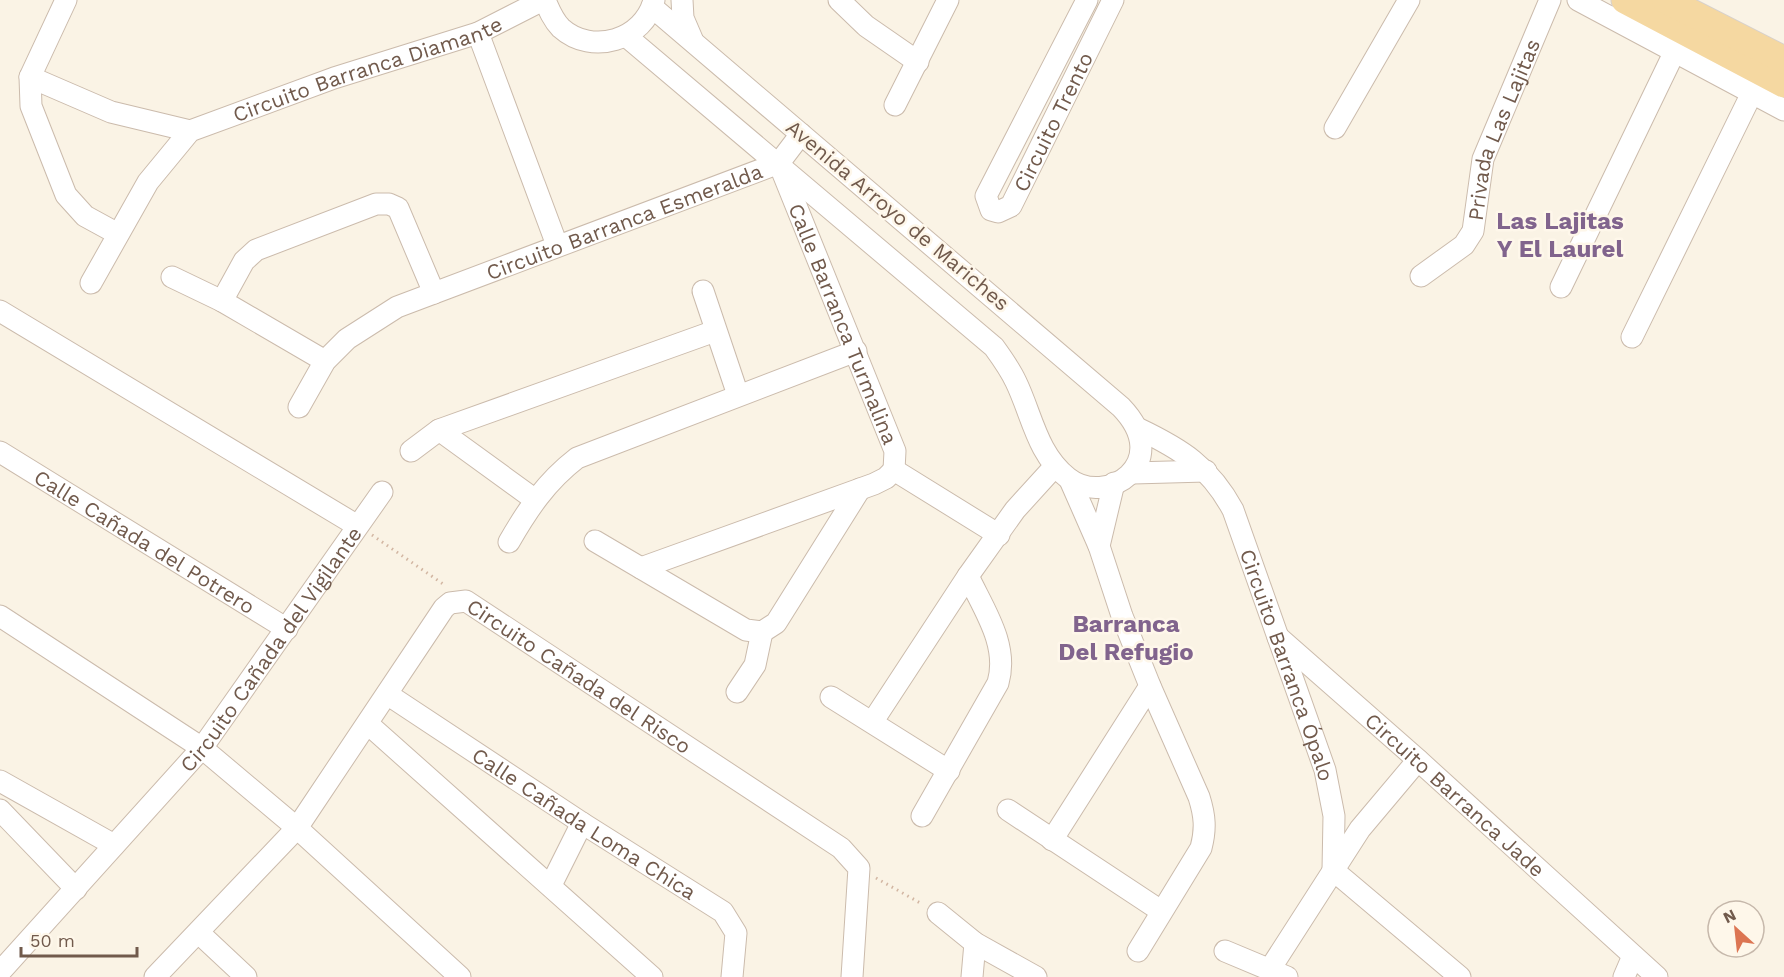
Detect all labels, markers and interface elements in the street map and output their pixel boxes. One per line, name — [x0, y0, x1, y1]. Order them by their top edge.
street label: Circuito Barranca Diamante — [229, 10, 506, 127]
street label: Privada Las Lajitas — [1462, 35, 1545, 222]
street label: Circuito Trento — [1008, 48, 1098, 196]
street label: Avenida Arroyo de Mariches — [781, 114, 1015, 316]
street label: Circuito Barranca Esmeralda — [483, 158, 766, 285]
street label: Calle Barranca Turmalina — [784, 200, 903, 448]
district label: Las Lajitas Y El Laurel — [1496, 207, 1624, 263]
street label: Calle Cañada del Potrero — [30, 464, 260, 619]
street label: Circuito Cañada del Vigilante — [174, 521, 366, 777]
street label: Circuito Barranca Ópalo — [1235, 545, 1339, 783]
street label: Circuito Cañada del Risco — [463, 593, 696, 758]
district label: Barranca Del Refugio — [1058, 610, 1194, 666]
street label: Circuito Barranca Jade — [1360, 707, 1550, 882]
street label: Calle Cañada Loma Chica — [468, 742, 701, 905]
north arrow — [1706, 899, 1766, 959]
text: N — [1720, 905, 1739, 927]
scale bar — [21, 920, 136, 958]
text: 50 m — [30, 930, 75, 951]

